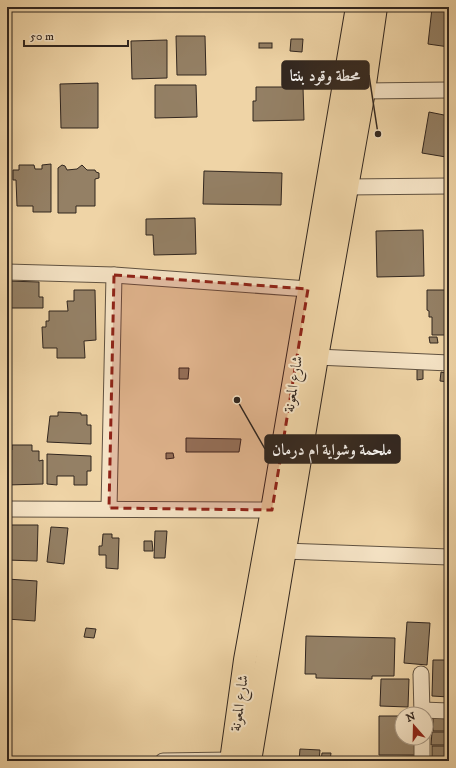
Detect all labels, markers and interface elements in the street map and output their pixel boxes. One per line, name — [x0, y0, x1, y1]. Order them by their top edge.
scale bar — [24, 22, 128, 48]
text: 50 m — [30, 29, 54, 44]
callout: محطة وقود بنتا — [282, 61, 369, 89]
text: محطة وقود بنتا — [290, 66, 361, 86]
street label: شارع المعونة — [280, 354, 310, 414]
callout: ملحمة وشواية ام درمان — [265, 435, 400, 463]
text: ملحمة وشواية ام درمان — [272, 440, 392, 464]
street label: شارع المعونة — [226, 674, 256, 733]
north arrow — [394, 706, 434, 746]
text: N — [404, 709, 418, 726]

